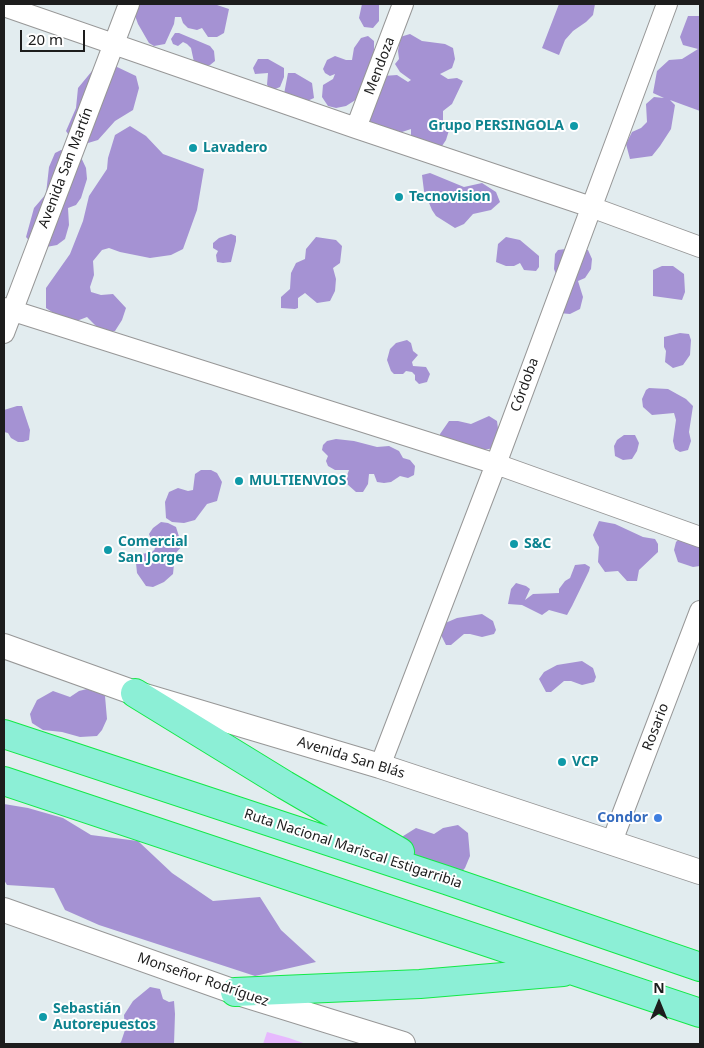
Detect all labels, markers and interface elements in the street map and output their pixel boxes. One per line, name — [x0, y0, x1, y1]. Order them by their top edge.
scale bar — [22, 20, 88, 52]
text: 20 m — [28, 29, 63, 49]
street label: Mendoza — [361, 35, 399, 97]
street label: Avenida San Martín — [35, 105, 97, 231]
place label: Grupo PERSINGOLA — [428, 118, 564, 134]
marker: Grupo PERSINGOLA — [568, 120, 580, 132]
place label: Lavadero — [203, 140, 268, 156]
marker: Lavadero — [187, 142, 199, 154]
place label: Tecnovision — [409, 189, 490, 205]
marker: Tecnovision — [393, 191, 405, 203]
street label: Córdoba — [507, 356, 543, 414]
place label: MULTIENVIOS — [249, 473, 346, 489]
marker: MULTIENVIOS — [233, 475, 245, 487]
place label: Comercial San Jorge — [118, 534, 188, 566]
place label: S&C — [524, 536, 551, 552]
marker: S&C — [508, 538, 520, 550]
marker: Comercial San Jorge — [102, 544, 114, 556]
street label: Rosario — [639, 701, 673, 753]
street label: Avenida San Blás — [295, 734, 407, 782]
place label: VCP — [572, 754, 599, 770]
marker: VCP — [556, 756, 568, 768]
street label: Ruta Nacional Mariscal Estigarribia — [242, 806, 464, 892]
place label: Condor — [597, 810, 648, 826]
marker: Condor — [652, 812, 664, 824]
street label: Monseñor Rodríguez — [135, 950, 271, 1010]
north arrow — [634, 978, 684, 1028]
text: N — [653, 978, 665, 997]
place label: Sebastián Autorepuestos — [53, 1001, 156, 1034]
marker: Sebastián Autorepuestos — [37, 1011, 49, 1023]

